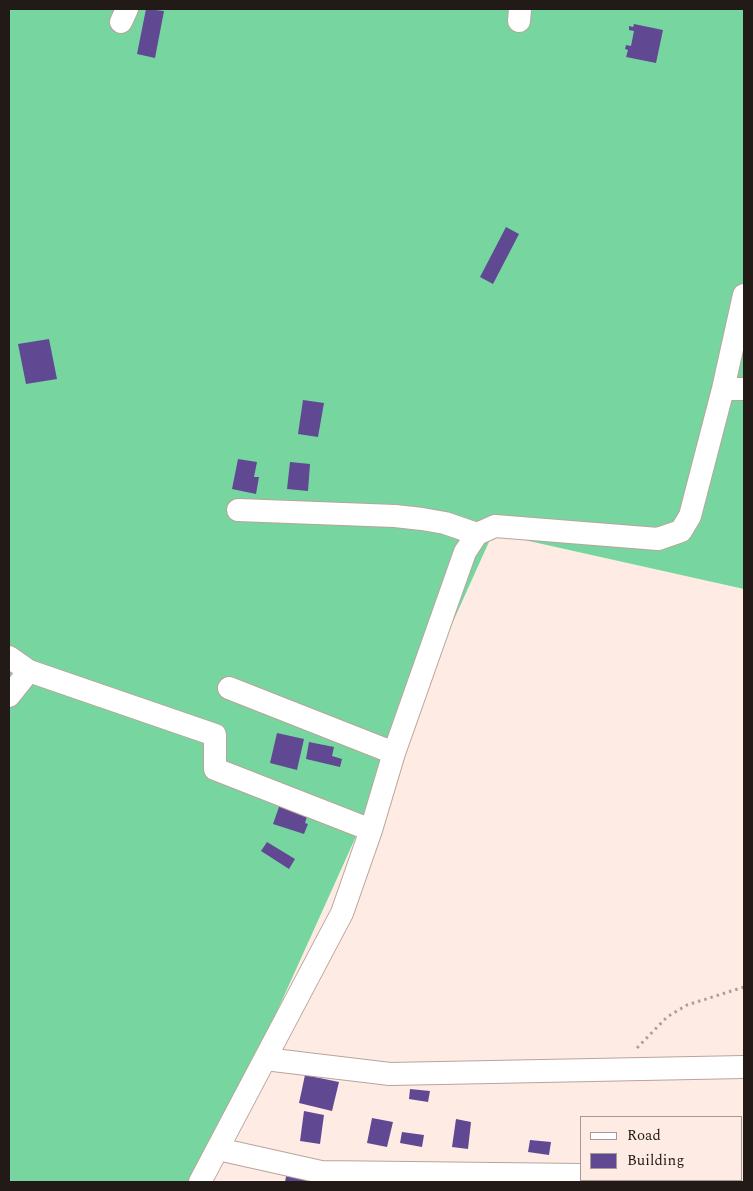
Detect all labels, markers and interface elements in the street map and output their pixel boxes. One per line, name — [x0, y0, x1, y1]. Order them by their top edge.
legend — [580, 1116, 743, 1181]
text: Road — [627, 1124, 661, 1147]
text: Building — [627, 1149, 684, 1172]

